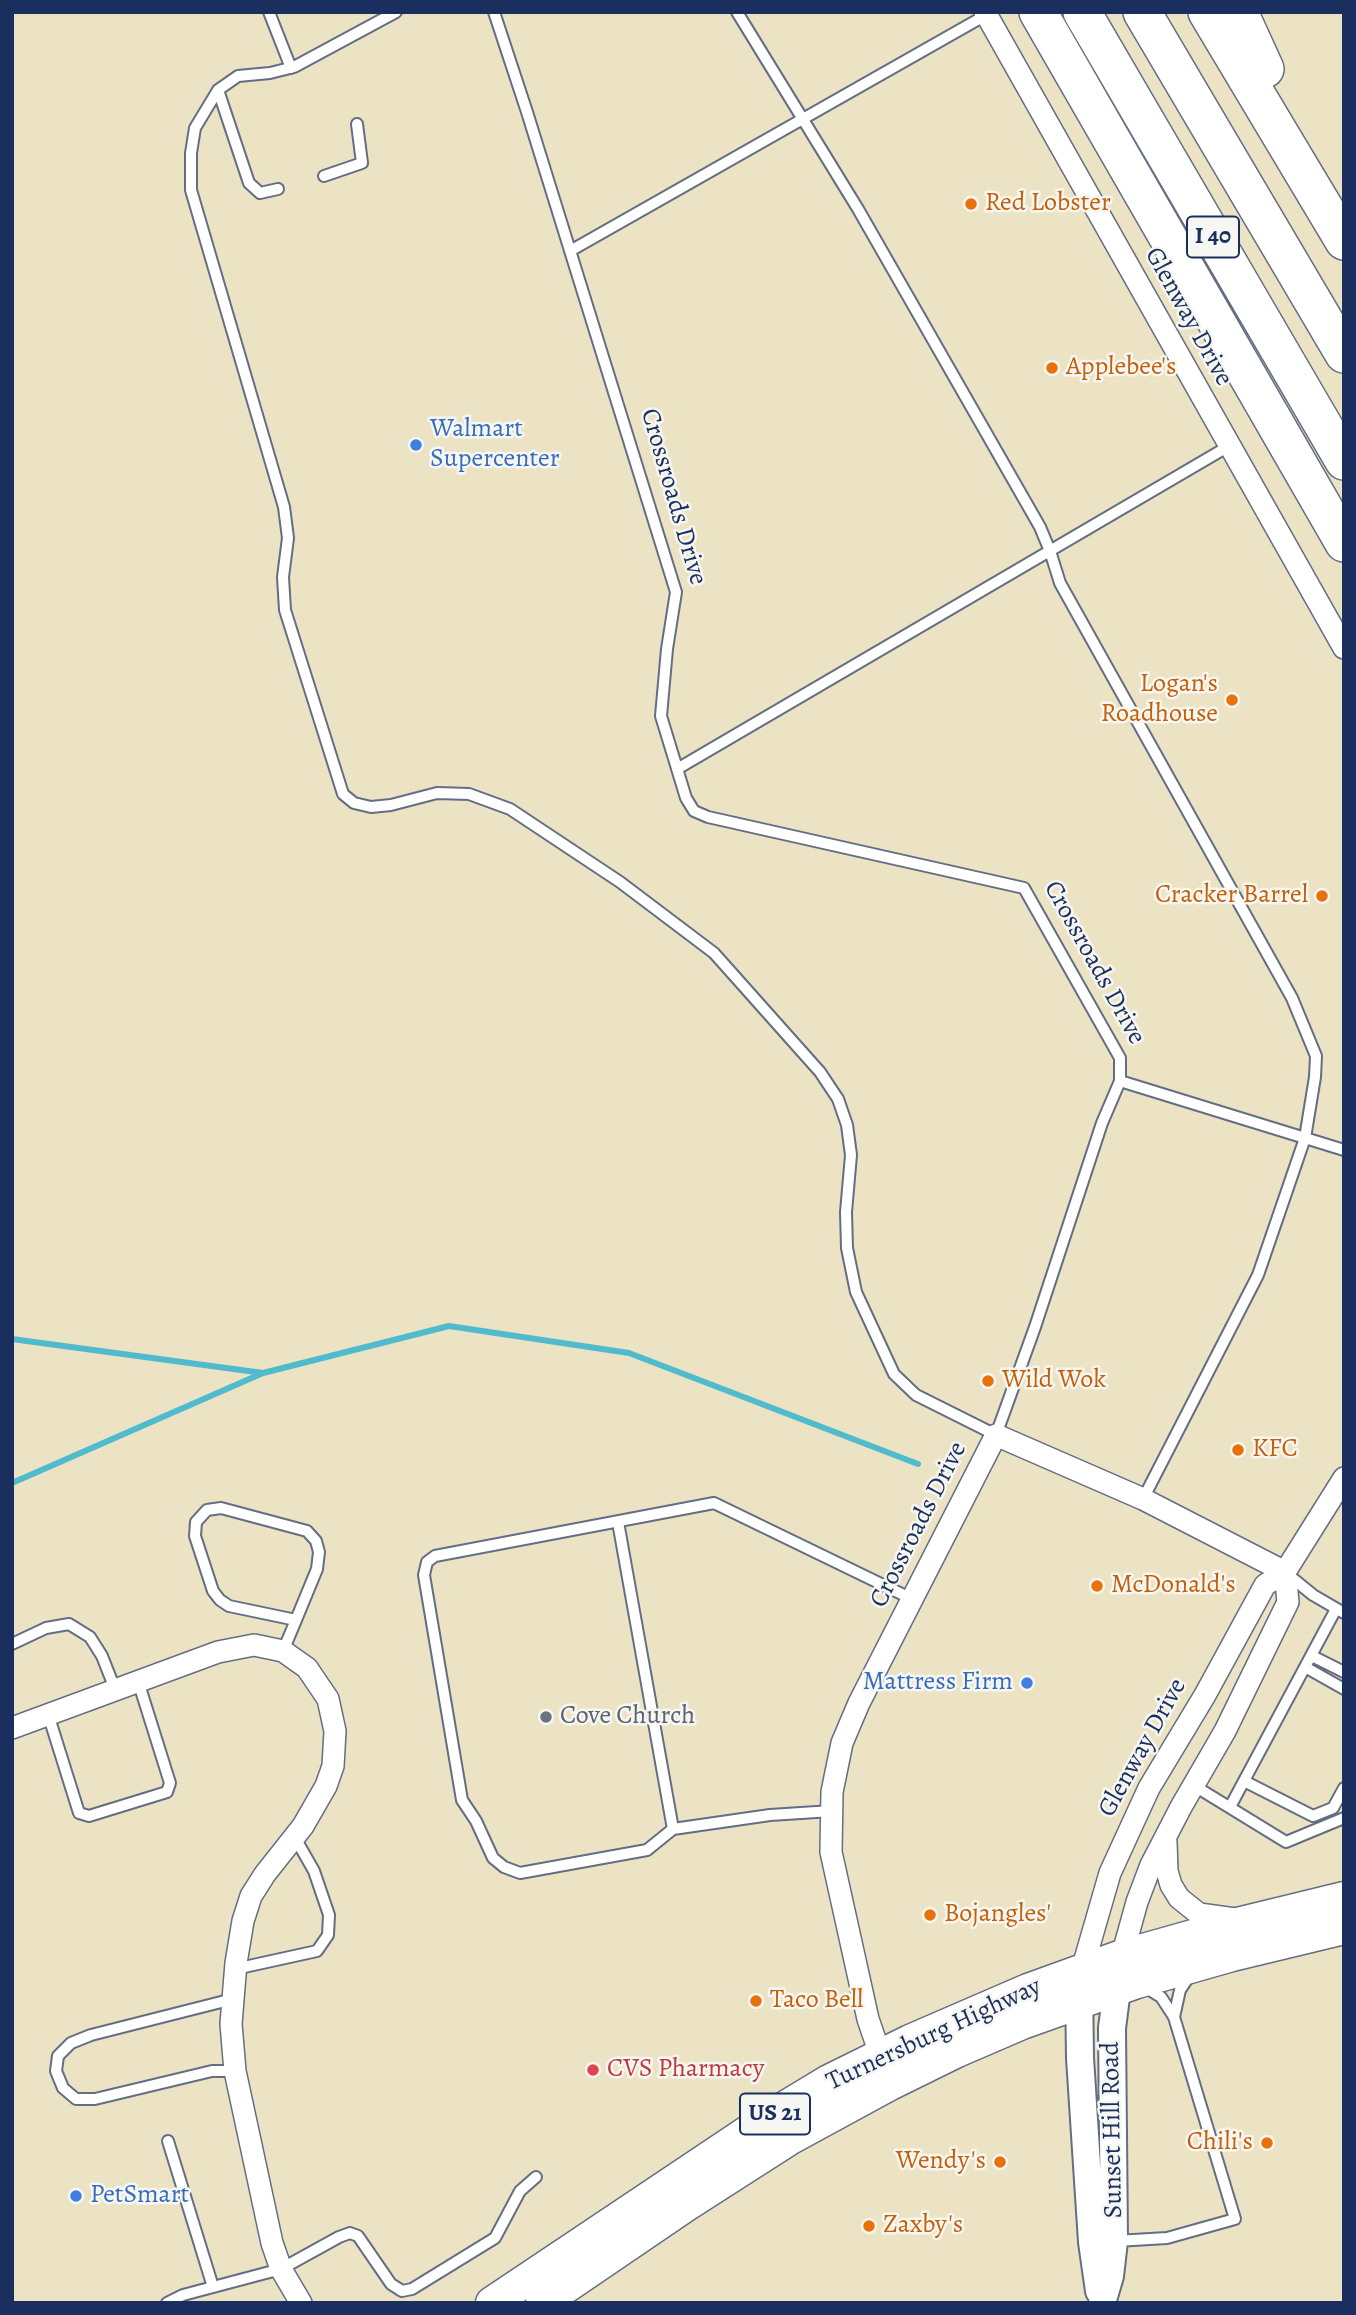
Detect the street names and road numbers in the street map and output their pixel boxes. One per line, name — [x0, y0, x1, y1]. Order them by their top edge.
road number: I 40 — [1187, 216, 1239, 258]
street label: Glenway Drive — [1137, 242, 1239, 392]
street label: Crossroads Drive — [633, 405, 713, 589]
street label: Crossroads Drive — [1036, 876, 1152, 1050]
street label: Crossroads Drive — [864, 1437, 974, 1613]
street label: Glenway Drive — [1092, 1673, 1194, 1823]
street label: Turnersburg Highway — [822, 1972, 1046, 2098]
street label: Sunset Hill Road — [1096, 2041, 1130, 2219]
road number: US 21 — [740, 2094, 810, 2134]

